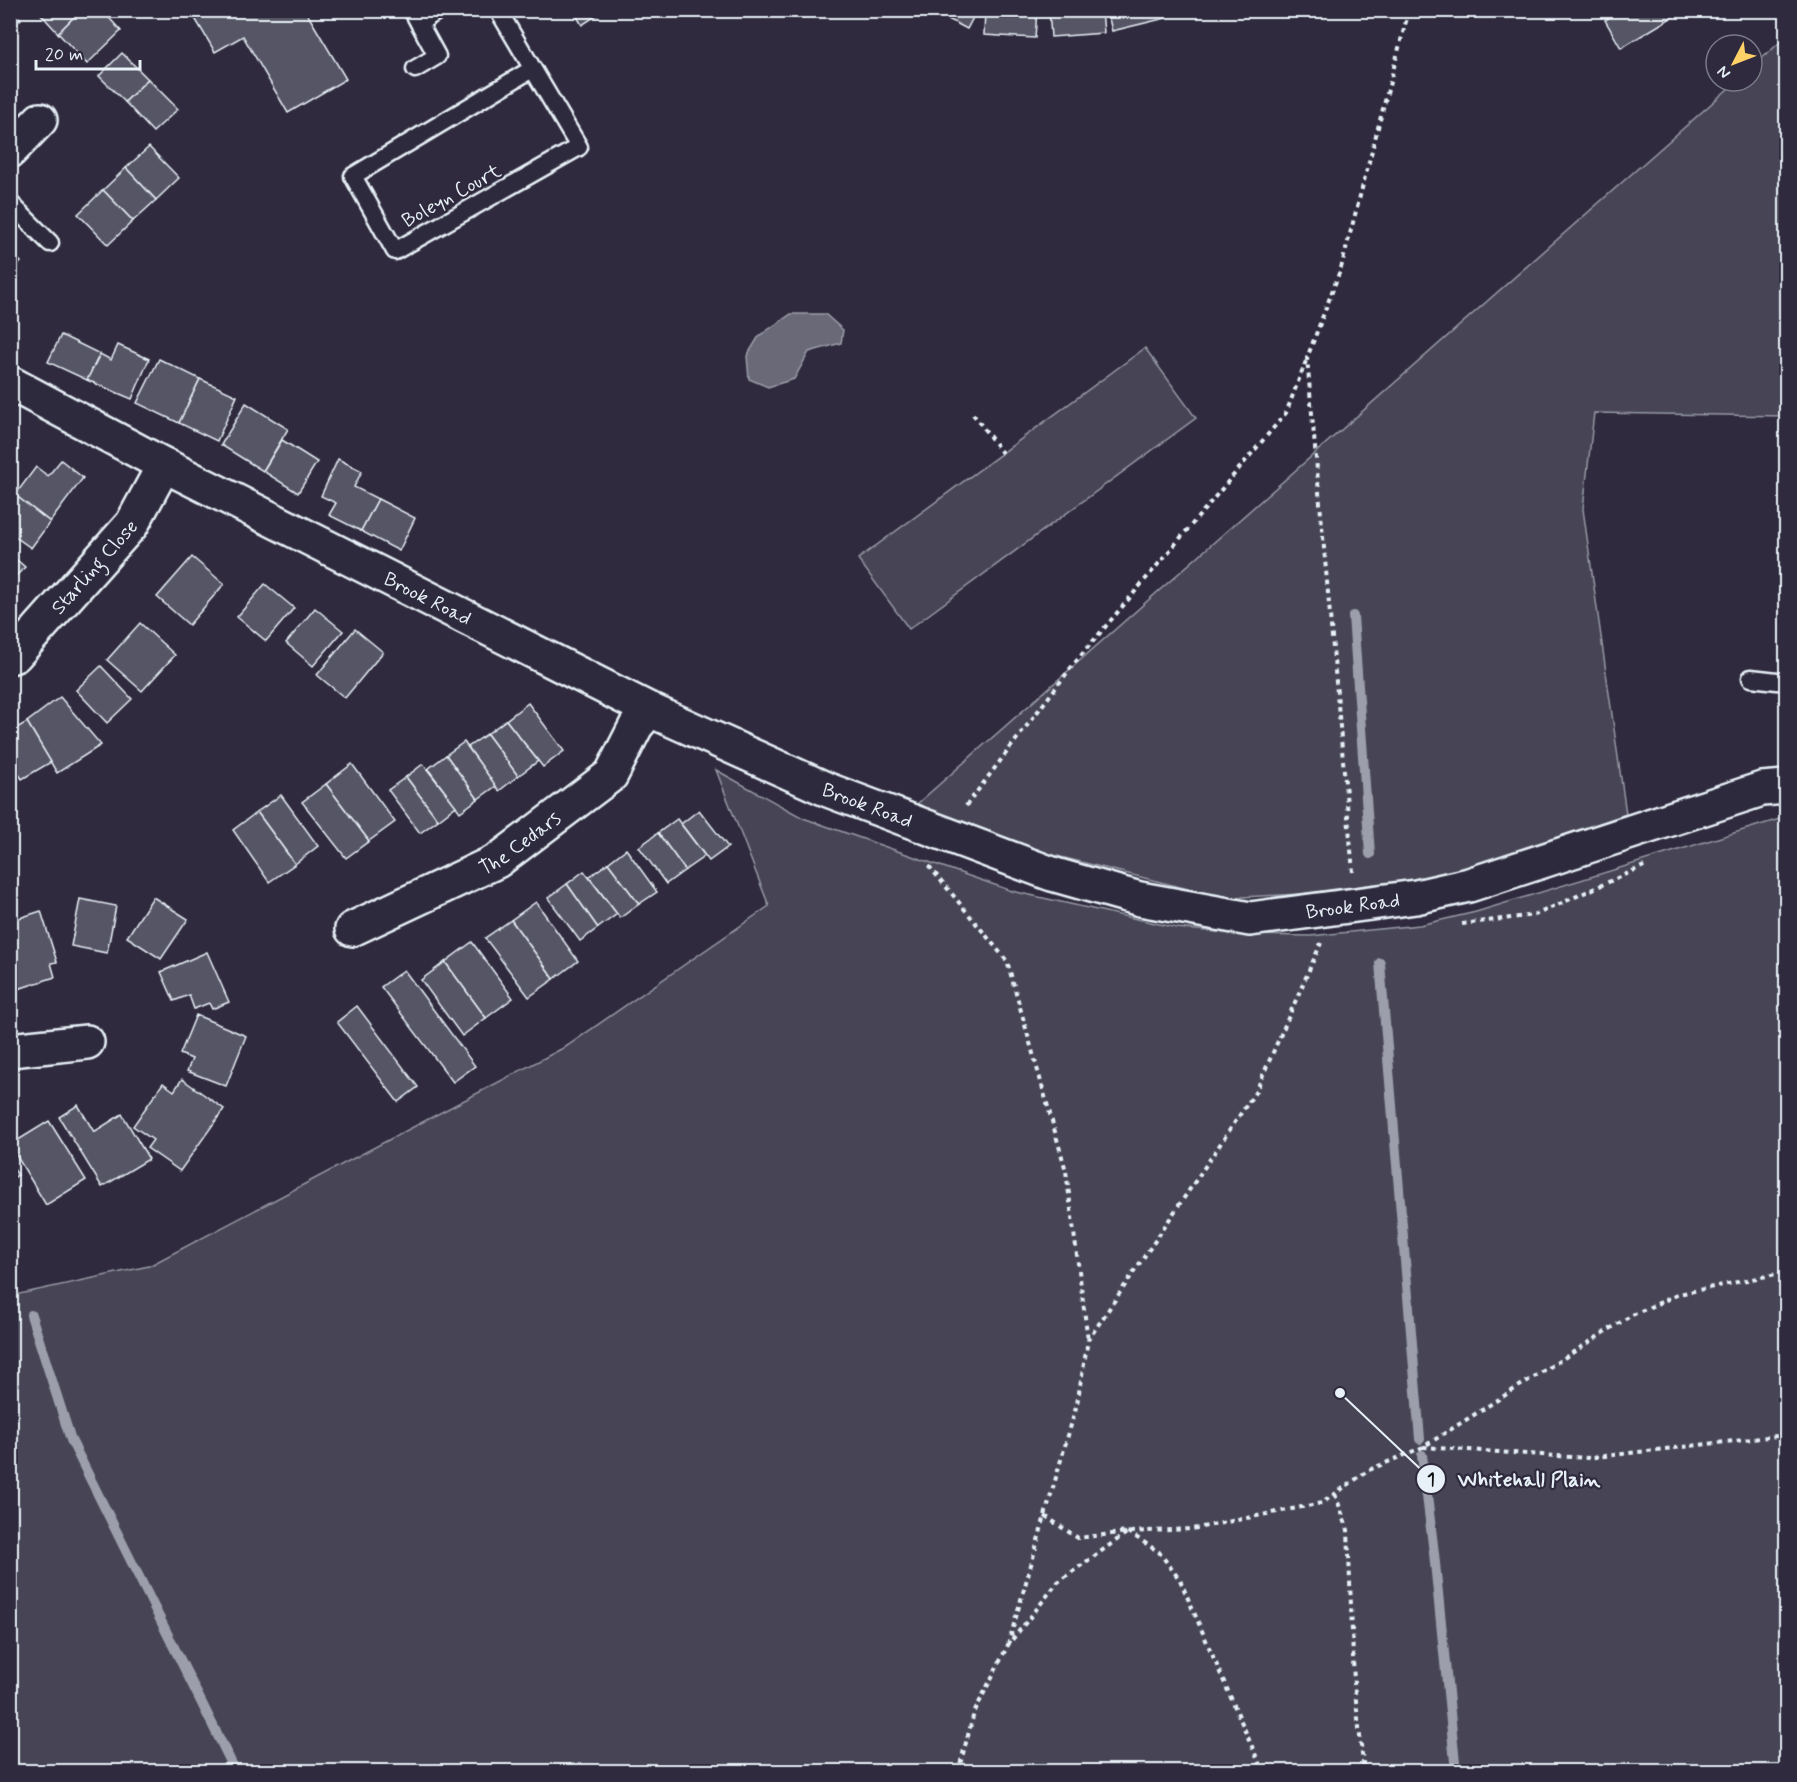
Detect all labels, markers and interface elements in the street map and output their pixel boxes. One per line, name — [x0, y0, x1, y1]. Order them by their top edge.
scale bar — [36, 33, 140, 71]
north arrow — [1704, 33, 1764, 93]
text: 20 m — [45, 43, 83, 67]
text: N — [1713, 61, 1735, 83]
street label: Boleyn Court — [397, 158, 506, 235]
street label: Starling Close — [46, 514, 145, 621]
street label: Brook Road — [379, 566, 475, 633]
street label: Brook Road — [818, 777, 916, 835]
street label: The Cedars — [475, 805, 567, 882]
street label: Brook Road — [1304, 887, 1402, 926]
callout: Whitehall Plain — [1416, 1460, 1612, 1499]
text: Whitehall Plain — [1457, 1466, 1601, 1494]
text: 1 — [1427, 1468, 1435, 1492]

